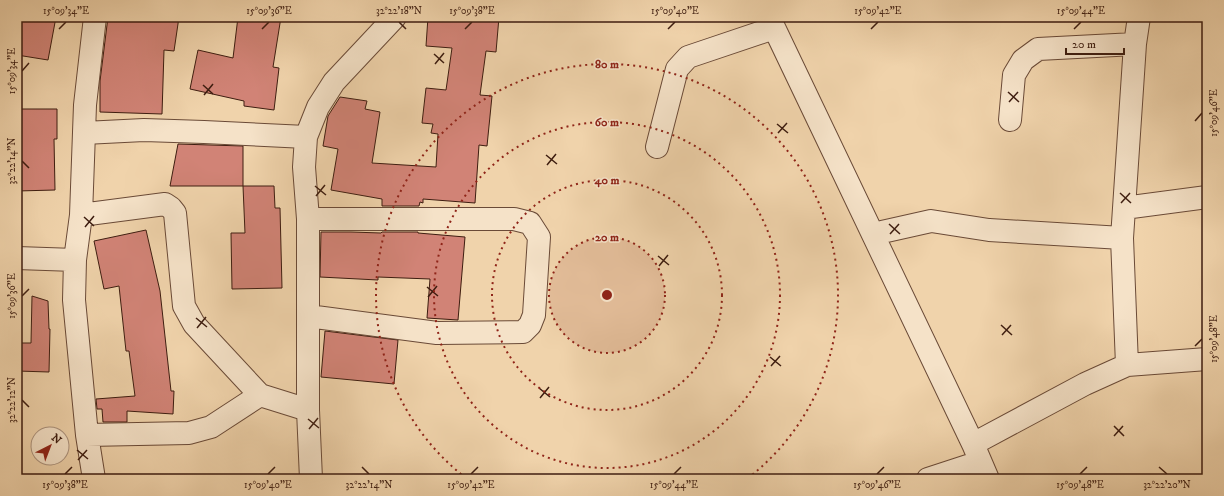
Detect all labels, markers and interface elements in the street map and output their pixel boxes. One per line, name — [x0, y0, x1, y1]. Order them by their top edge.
text: 15°09'34"E — [43, 5, 89, 17]
text: 15°09'36"E — [246, 5, 292, 17]
text: 32°22'18"N — [376, 5, 422, 17]
text: 15°09'38"E — [449, 5, 495, 17]
text: 15°09'40"E — [651, 5, 699, 17]
text: 15°09'42"E — [854, 5, 902, 17]
text: 15°09'44"E — [1057, 5, 1105, 17]
scale bar — [1066, 30, 1124, 56]
text: 20 m — [1072, 37, 1096, 52]
text: 15°09'34"E — [6, 48, 18, 94]
text: 80 m — [595, 57, 619, 72]
text: 15°09'46"E — [1208, 89, 1220, 137]
text: 60 m — [595, 115, 619, 130]
text: 32°22'14"N — [6, 138, 18, 184]
text: 40 m — [594, 173, 619, 188]
text: 20 m — [595, 230, 619, 245]
text: 15°09'36"E — [6, 273, 18, 319]
centre of rings — [600, 288, 614, 302]
text: 15°09'48"E — [1208, 315, 1220, 363]
text: 32°22'12"N — [6, 377, 18, 423]
north arrow — [30, 426, 70, 466]
text: N — [48, 431, 64, 448]
text: 15°09'38"E — [42, 479, 88, 491]
text: 15°09'40"E — [244, 479, 292, 491]
text: 32°22'14"N — [346, 479, 392, 491]
text: 15°09'42"E — [447, 479, 495, 491]
text: 15°09'44"E — [650, 479, 698, 491]
text: 15°09'46"E — [853, 479, 901, 491]
text: 15°09'48"E — [1056, 479, 1104, 491]
text: 32°22'20"N — [1143, 479, 1191, 491]

